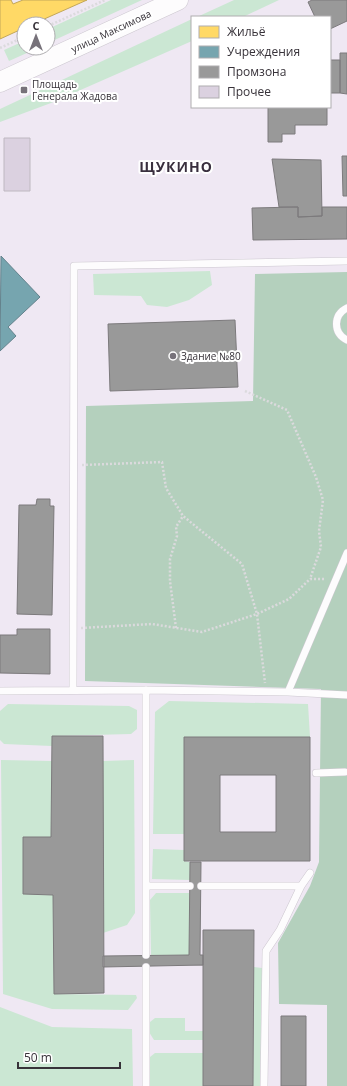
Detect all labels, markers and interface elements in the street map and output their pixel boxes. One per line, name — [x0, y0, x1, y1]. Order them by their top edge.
street label: улица Максимова — [69, 6, 153, 56]
north arrow — [16, 16, 56, 56]
legend — [191, 16, 331, 108]
text: С — [32, 18, 40, 33]
text: Жильё — [227, 23, 266, 40]
text: Учреждения — [227, 43, 300, 60]
text: Промзона — [227, 63, 286, 80]
place label: Площадь Генерала Жадова — [32, 77, 117, 103]
text: Прочее — [227, 83, 271, 100]
marker: Площадь Генерала Жадова — [19, 85, 29, 95]
district label: ЩУКИНО — [139, 157, 213, 176]
place label: Здание №80 — [181, 349, 241, 363]
marker: Здание №80 — [168, 351, 178, 361]
scale bar — [18, 1044, 120, 1070]
text: 50 m — [24, 1049, 52, 1066]

